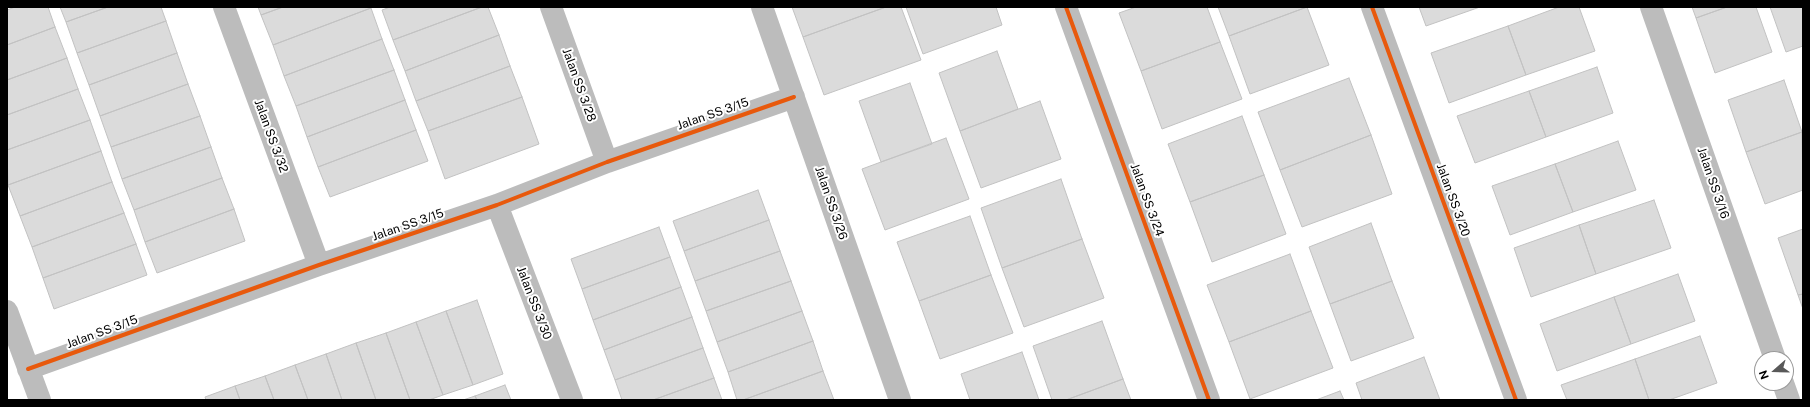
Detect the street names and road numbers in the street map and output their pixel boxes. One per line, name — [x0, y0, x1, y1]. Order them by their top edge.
street label: Jalan SS 3/28 — [559, 46, 599, 124]
street label: Jalan SS 3/15 — [675, 95, 751, 133]
street label: Jalan SS 3/32 — [251, 97, 291, 175]
street label: Jalan SS 3/16 — [1694, 145, 1732, 221]
street label: Jalan SS 3/24 — [1127, 161, 1167, 239]
street label: Jalan SS 3/20 — [1433, 162, 1473, 238]
street label: Jalan SS 3/26 — [812, 164, 850, 242]
street label: Jalan SS 3/15 — [370, 206, 446, 244]
street label: Jalan SS 3/30 — [513, 264, 555, 342]
street label: Jalan SS 3/15 — [64, 312, 140, 352]

